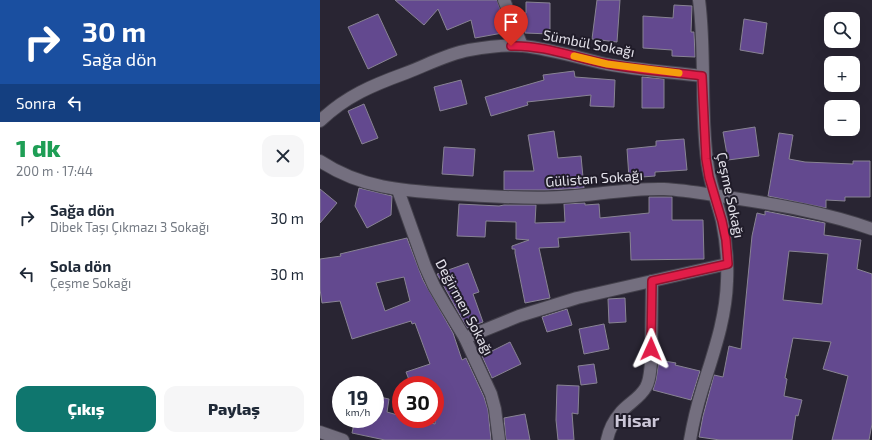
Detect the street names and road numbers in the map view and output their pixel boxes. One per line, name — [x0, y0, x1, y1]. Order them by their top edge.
street label: Sümbül Sokağı — [542, 26, 636, 60]
street label: Çeşme Sokağı — [713, 150, 748, 240]
street label: Gülistan Sokağı — [545, 166, 643, 190]
street label: Değirmen Sokağı — [432, 256, 498, 358]

